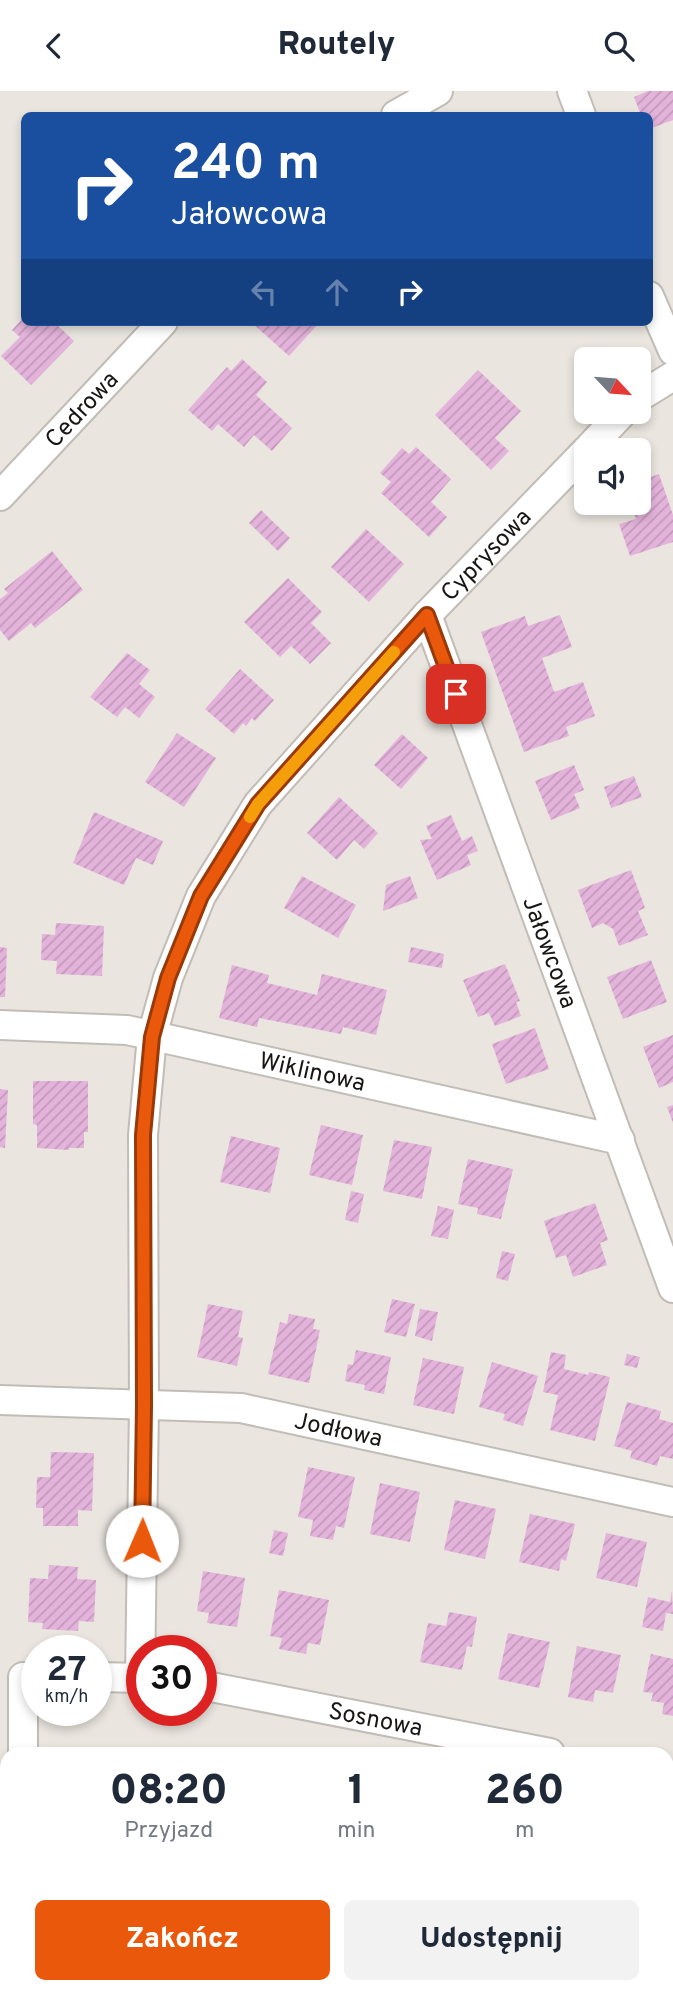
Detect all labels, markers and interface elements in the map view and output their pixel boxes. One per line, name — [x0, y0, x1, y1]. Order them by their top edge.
text: Routely — [278, 26, 395, 66]
icon: back — [35, 27, 73, 65]
icon: search — [600, 27, 638, 65]
text: 240 m — [171, 135, 320, 197]
icon: right — [56, 140, 147, 231]
text: Jałowcowa — [171, 196, 327, 236]
icon: left — [245, 273, 283, 311]
icon: ahead — [318, 273, 356, 311]
icon: right — [391, 273, 429, 311]
north arrow — [574, 347, 651, 423]
map controls — [574, 347, 651, 515]
street label: Cedrowa — [40, 366, 126, 455]
button: sound — [574, 438, 651, 515]
street label: Cyprysowa — [436, 503, 539, 608]
pin — [426, 664, 486, 724]
icon: arrive — [437, 675, 475, 713]
street label: Jałowcowa — [514, 893, 583, 1013]
street label: Wiklinowa — [256, 1047, 368, 1100]
street label: Jodłowa — [291, 1407, 385, 1455]
position arrow — [105, 1504, 179, 1578]
speed limit sign: 30 — [126, 1635, 217, 1726]
text: 27 — [47, 1649, 86, 1693]
text: km/h — [45, 1686, 88, 1709]
street label: Sosnowa — [326, 1697, 425, 1745]
text: 08:20 — [109, 1766, 228, 1819]
text: 1 — [348, 1766, 365, 1819]
text: 260 — [485, 1766, 565, 1819]
text: Przyjazd — [124, 1817, 213, 1846]
text: min — [337, 1817, 376, 1846]
text: m — [515, 1817, 535, 1846]
button: Zakończ — [35, 1900, 330, 1980]
button: Udostępnij — [344, 1900, 639, 1980]

